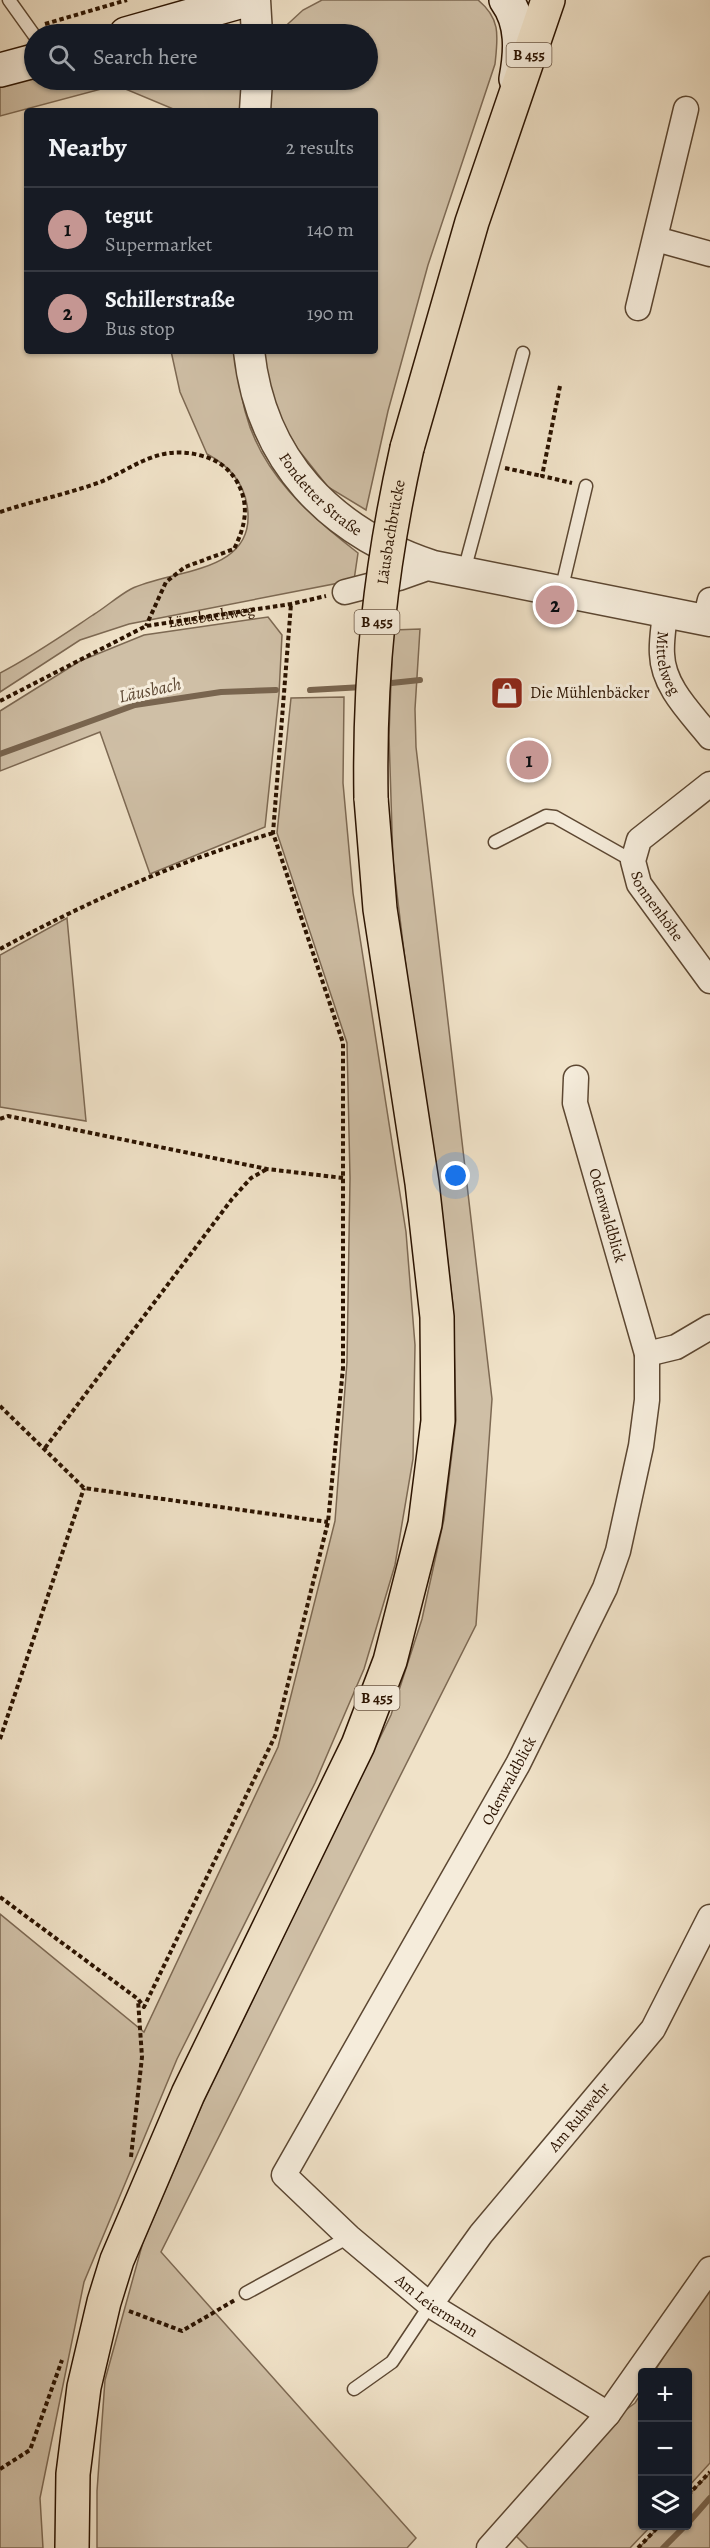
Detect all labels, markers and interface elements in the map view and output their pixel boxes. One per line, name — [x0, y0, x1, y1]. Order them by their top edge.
search box — [24, 24, 378, 90]
icon: search — [45, 41, 78, 74]
text: Search here — [93, 42, 198, 72]
road number: B 455 — [506, 43, 552, 67]
text: Nearby — [48, 130, 127, 165]
text: 2 results — [286, 134, 354, 161]
text: tegut — [105, 201, 153, 231]
text: 1 — [64, 216, 71, 243]
text: 140 m — [307, 216, 354, 243]
text: Supermarket — [105, 231, 212, 258]
text: Schillerstraße — [105, 285, 235, 315]
text: 2 — [63, 300, 72, 327]
text: 190 m — [307, 300, 354, 327]
text: Bus stop — [105, 315, 175, 342]
street label: Fondetter Straße — [273, 448, 366, 541]
street label: Läusbachbrücke — [372, 478, 411, 586]
pin: 2 — [536, 582, 574, 628]
street label: Läusbachweg — [166, 599, 256, 634]
road number: B 455 — [354, 610, 400, 634]
street label: Mittelweg — [651, 630, 685, 699]
water label: Läusbach — [117, 672, 184, 708]
shop icon: Die Mühlenbäcker — [489, 675, 525, 711]
place label: Die Mühlenbäcker — [530, 682, 650, 704]
pin: 1 — [510, 738, 548, 783]
street label: Sonnenhöhe — [625, 869, 689, 946]
your location — [441, 1161, 470, 1190]
street label: Odenwaldblick — [583, 1165, 631, 1265]
road number: B 455 — [354, 1686, 400, 1710]
street label: Odenwaldblick — [476, 1733, 542, 1829]
street label: Am Ruhwehr — [543, 2078, 615, 2157]
street label: Am Leiermann — [390, 2269, 482, 2343]
map controls — [638, 2368, 692, 2530]
button: + — [638, 2368, 692, 2422]
button: − — [638, 2422, 692, 2476]
button: layers — [638, 2476, 692, 2530]

